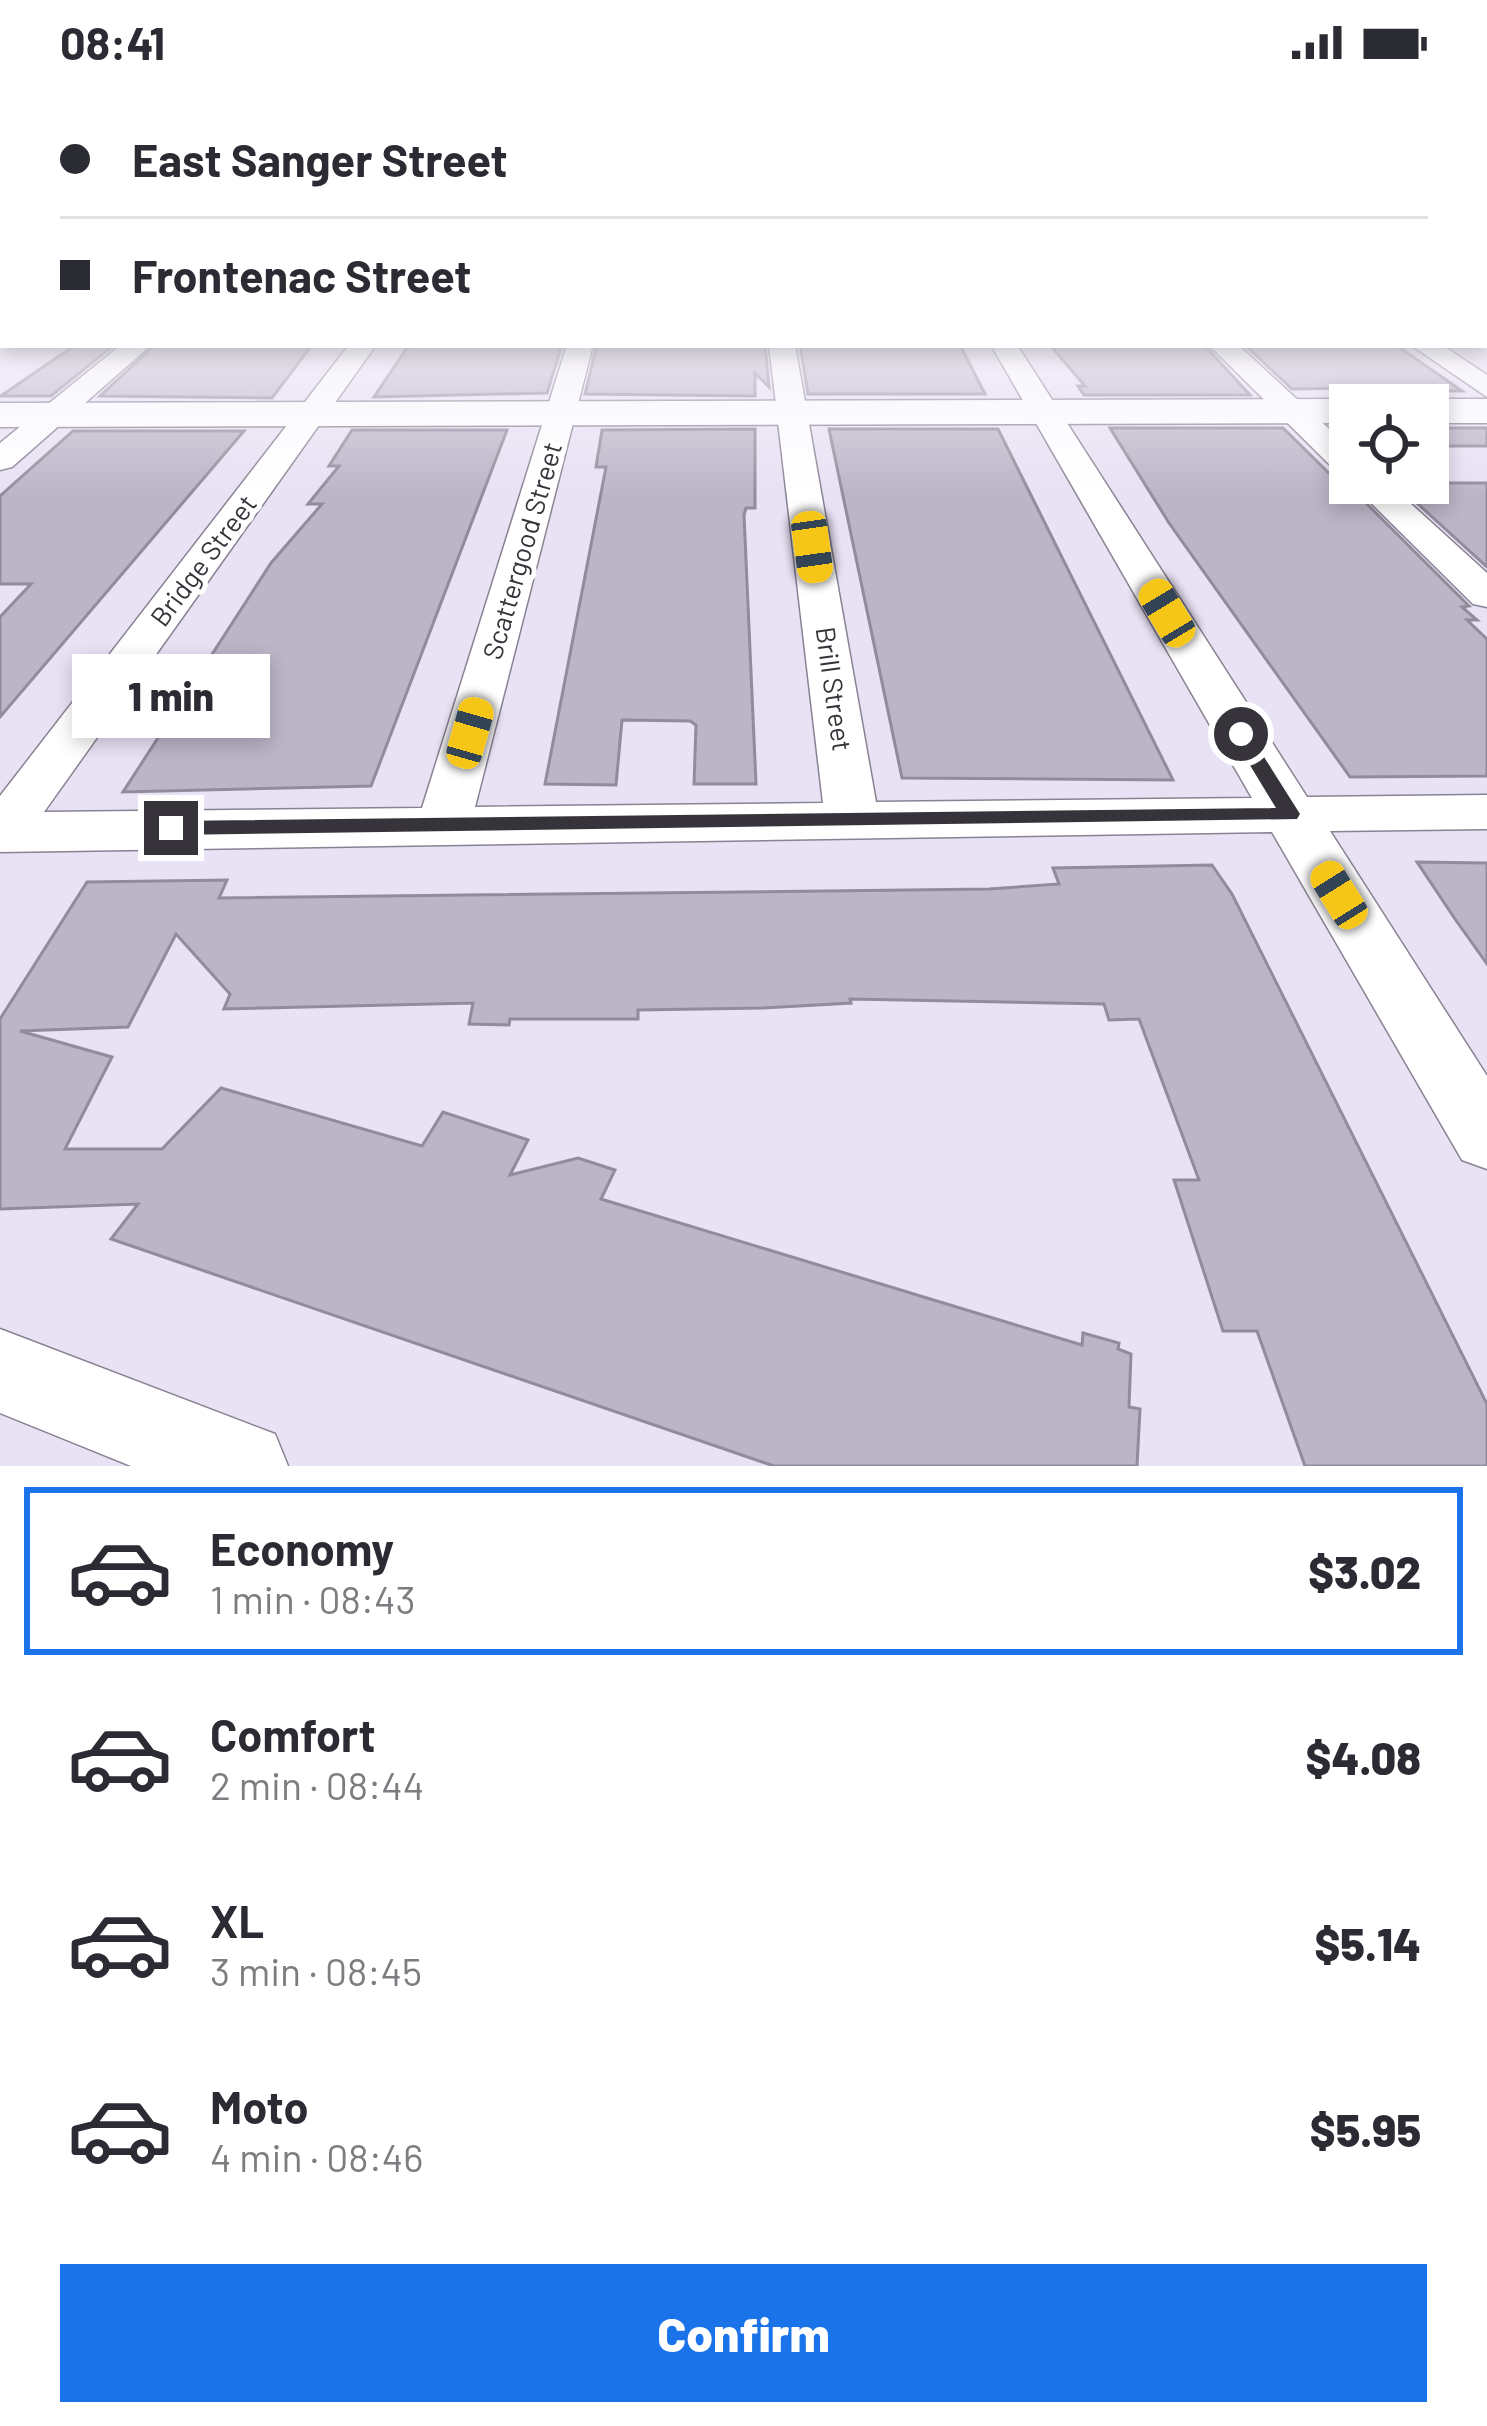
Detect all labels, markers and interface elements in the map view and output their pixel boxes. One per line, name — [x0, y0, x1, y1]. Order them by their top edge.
text: 08:41 — [60, 15, 165, 69]
text: East Sanger Street — [132, 132, 508, 186]
text: Frontenac Street — [132, 248, 471, 302]
map controls — [1329, 384, 1449, 504]
button: locate — [1329, 384, 1449, 504]
street label: Scattergood Street — [475, 438, 567, 663]
street label: Bridge Street — [143, 488, 262, 632]
car — [789, 509, 835, 585]
car — [1133, 573, 1201, 653]
street label: Brill Street — [810, 625, 860, 753]
callout: 1 min — [72, 654, 270, 738]
text: 1 min — [128, 672, 214, 719]
car — [443, 693, 497, 773]
route start — [1214, 707, 1268, 761]
route end — [144, 801, 198, 855]
car — [1305, 855, 1373, 935]
icon: car — [66, 1517, 174, 1625]
text: Economy — [210, 1521, 394, 1575]
text: $3.02 — [1308, 1544, 1421, 1598]
text: 1 min · 08:43 — [210, 1575, 416, 1622]
icon: car — [66, 1703, 174, 1811]
text: Comfort — [210, 1707, 376, 1761]
text: $4.08 — [1306, 1730, 1421, 1784]
text: 2 min · 08:44 — [210, 1761, 424, 1808]
icon: car — [66, 1889, 174, 1997]
text: XL — [210, 1893, 264, 1947]
text: $5.14 — [1314, 1916, 1421, 1970]
text: 3 min · 08:45 — [210, 1947, 422, 1994]
icon: car — [66, 2075, 174, 2183]
text: Moto — [210, 2079, 308, 2133]
text: $5.95 — [1310, 2102, 1421, 2156]
text: 4 min · 08:46 — [210, 2133, 423, 2180]
button: Confirm — [60, 2264, 1427, 2402]

